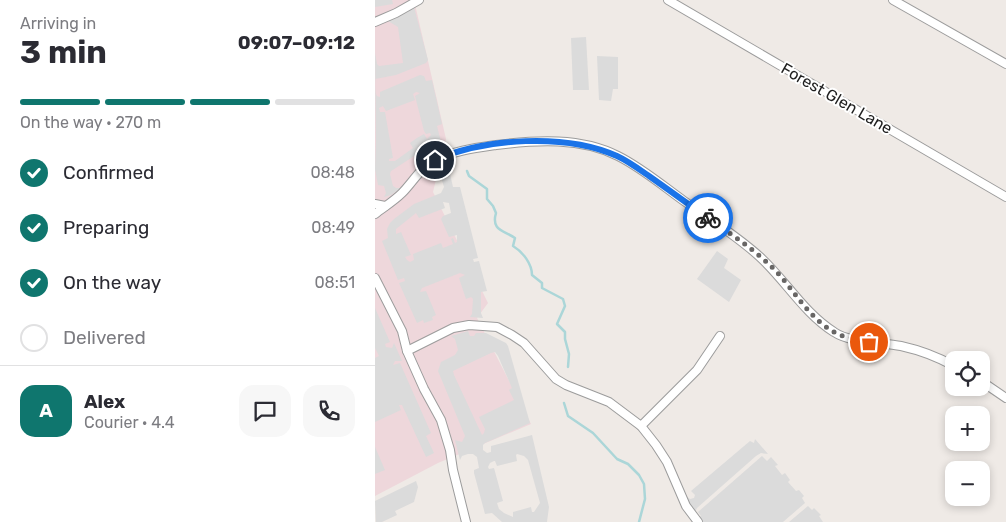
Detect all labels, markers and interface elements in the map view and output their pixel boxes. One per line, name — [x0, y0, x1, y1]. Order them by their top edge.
text: Arriving in — [20, 14, 96, 33]
text: 09:07–09:12 — [238, 31, 355, 54]
text: 3 min — [20, 33, 107, 71]
street label: Forest Glen Lane — [778, 59, 896, 138]
text: On the way · 270 m — [20, 113, 161, 132]
pin — [414, 139, 456, 181]
icon: home — [421, 146, 449, 174]
icon: check — [20, 159, 48, 187]
text: Confirmed — [63, 161, 154, 184]
text: 08:48 — [310, 163, 355, 182]
courier — [683, 193, 733, 243]
icon: bike — [694, 204, 722, 232]
icon: check — [20, 214, 48, 242]
text: Preparing — [63, 216, 149, 239]
text: 08:49 — [311, 218, 355, 237]
icon: check — [20, 269, 48, 297]
text: On the way — [63, 271, 161, 294]
text: 08:51 — [314, 273, 355, 292]
pin — [848, 321, 890, 363]
text: Delivered — [63, 326, 146, 349]
icon: bag — [855, 328, 883, 356]
map controls — [945, 351, 990, 506]
button: locate — [945, 351, 990, 396]
button: chat — [239, 385, 291, 437]
button: phone — [303, 385, 355, 437]
text: Alex — [84, 390, 125, 413]
text: A — [39, 399, 53, 422]
button: + — [945, 406, 990, 451]
text: Courier · 4.4 — [84, 413, 175, 432]
button: − — [945, 461, 990, 506]

